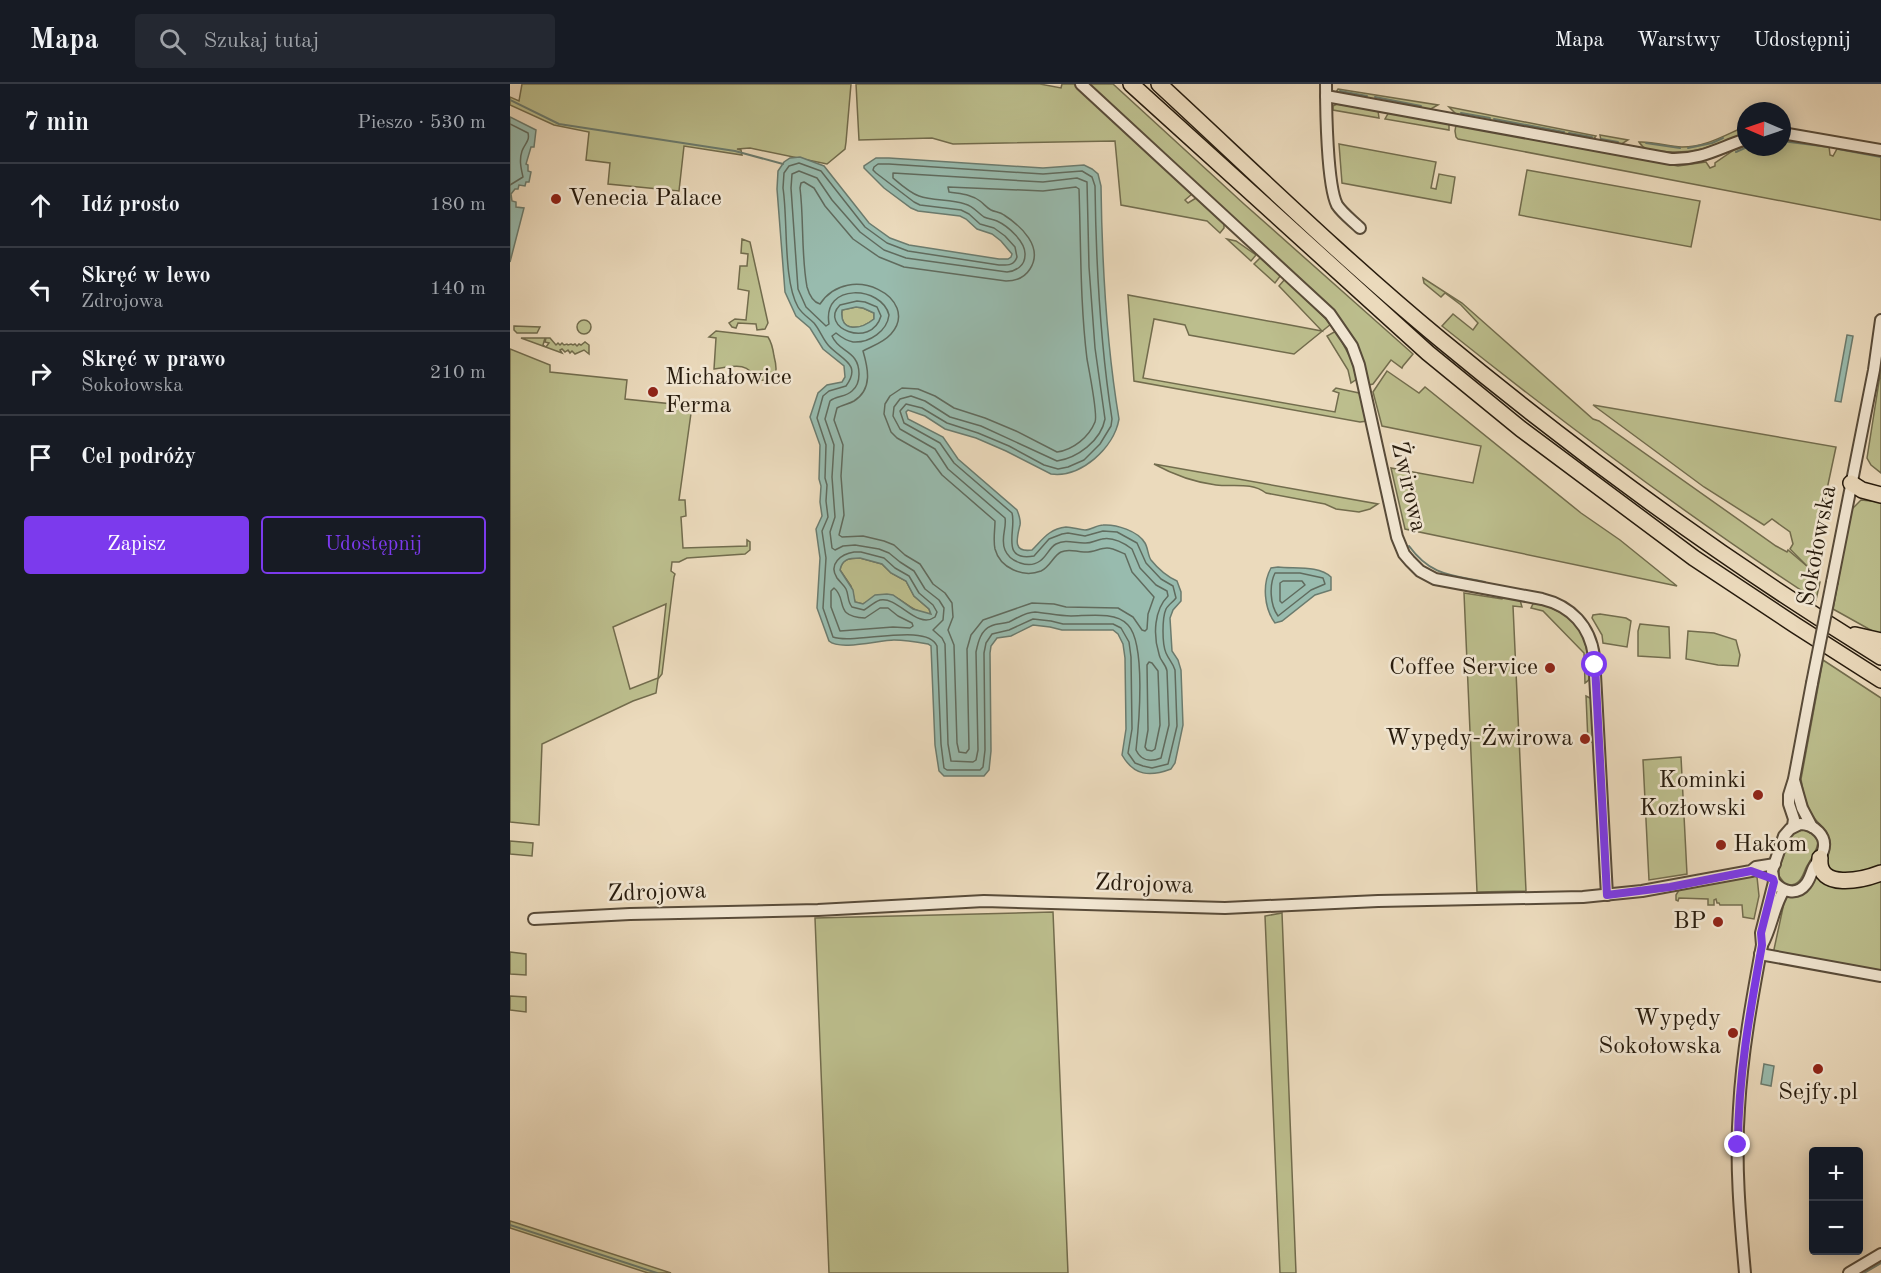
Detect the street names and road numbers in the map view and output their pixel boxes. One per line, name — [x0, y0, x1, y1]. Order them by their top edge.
street label: Żwirowa — [1386, 439, 1433, 535]
street label: Sokołowska — [1795, 483, 1842, 609]
street label: Zdrojowa — [1094, 871, 1194, 899]
street label: Zdrojowa — [607, 879, 707, 907]

